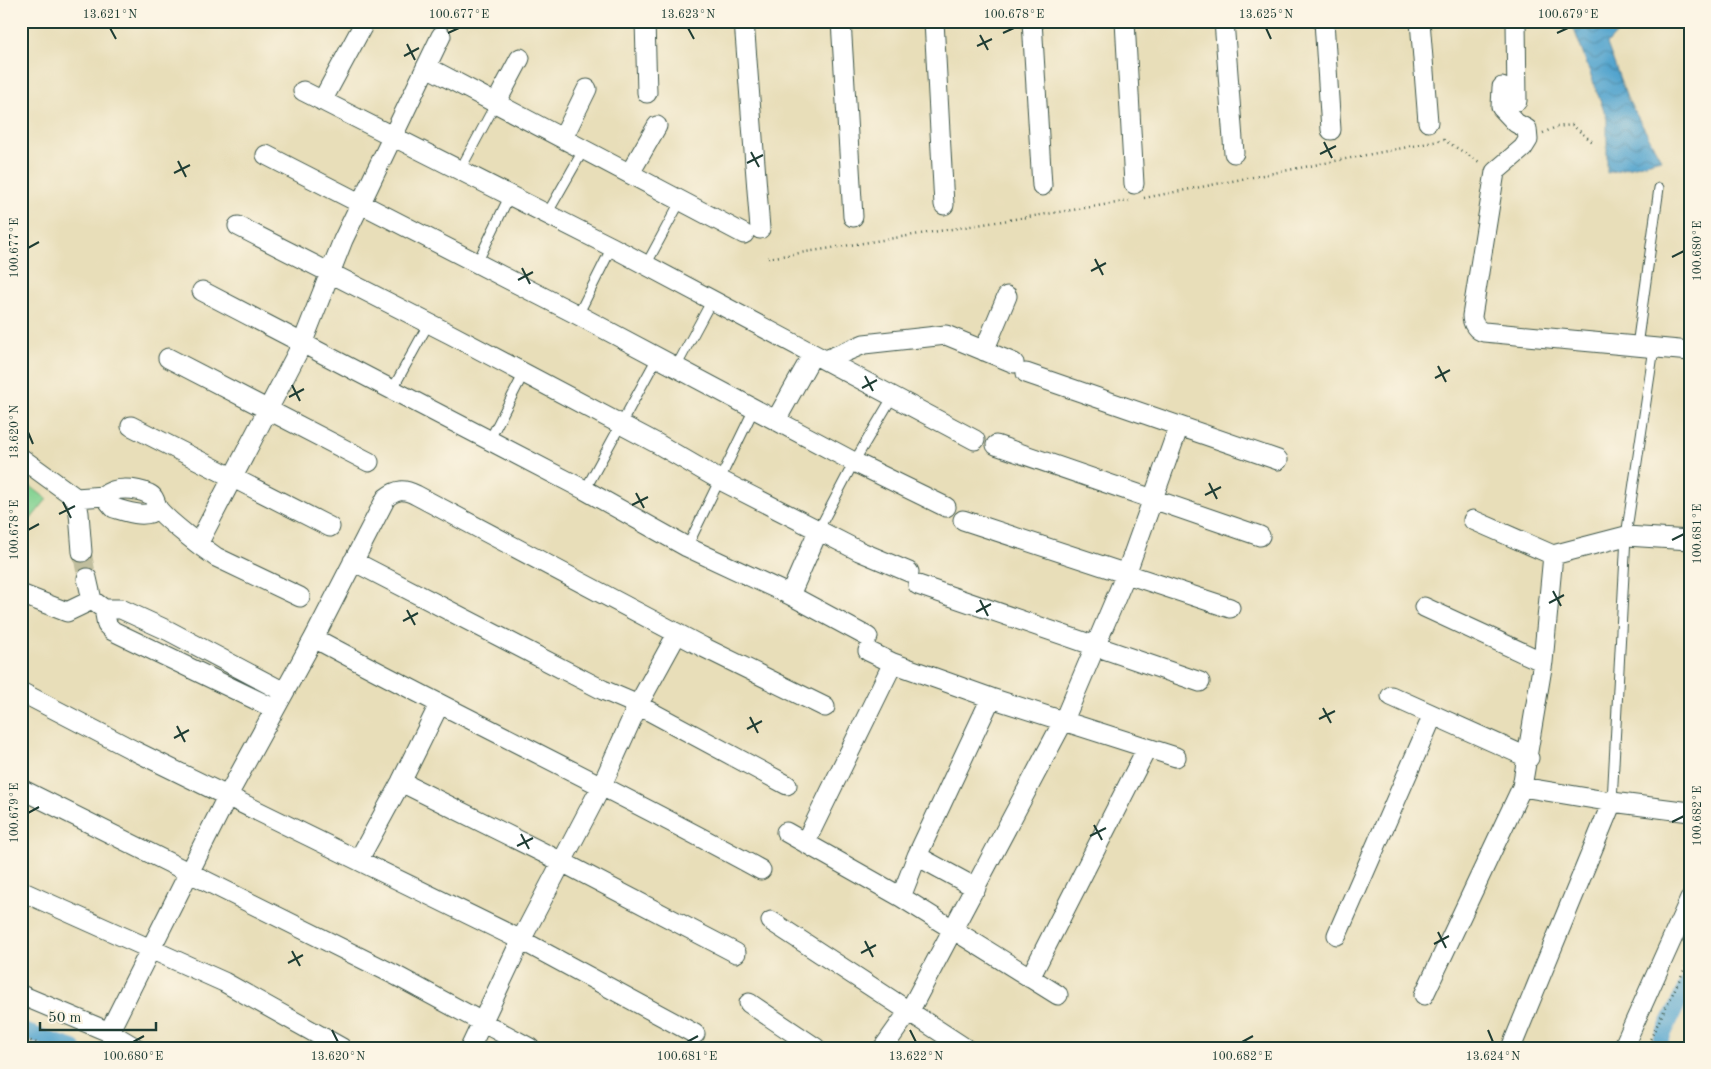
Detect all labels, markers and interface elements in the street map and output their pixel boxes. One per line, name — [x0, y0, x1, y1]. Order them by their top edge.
text: 13.625°N — [1239, 8, 1293, 21]
text: 13.621°N — [83, 9, 137, 21]
text: 100.677°E — [429, 9, 489, 21]
text: 13.623°N — [661, 9, 715, 21]
text: 100.678°E — [984, 9, 1044, 21]
text: 100.679°E — [1538, 9, 1598, 21]
text: 100.677°E — [9, 218, 21, 278]
text: 100.680°E — [1692, 221, 1704, 281]
text: 13.620°N — [9, 405, 21, 459]
text: 100.678°E — [9, 500, 21, 560]
text: 100.681°E — [1692, 504, 1704, 564]
text: 100.679°E — [9, 783, 21, 843]
text: 100.682°E — [1692, 786, 1704, 846]
scale bar — [40, 999, 156, 1031]
text: 50 m — [48, 1011, 82, 1026]
text: 100.680°E — [103, 1051, 163, 1063]
text: 13.620°N — [311, 1051, 365, 1063]
text: 100.681°E — [657, 1051, 717, 1063]
text: 13.622°N — [889, 1051, 943, 1063]
text: 100.682°E — [1212, 1051, 1272, 1063]
text: 13.624°N — [1466, 1051, 1520, 1063]

